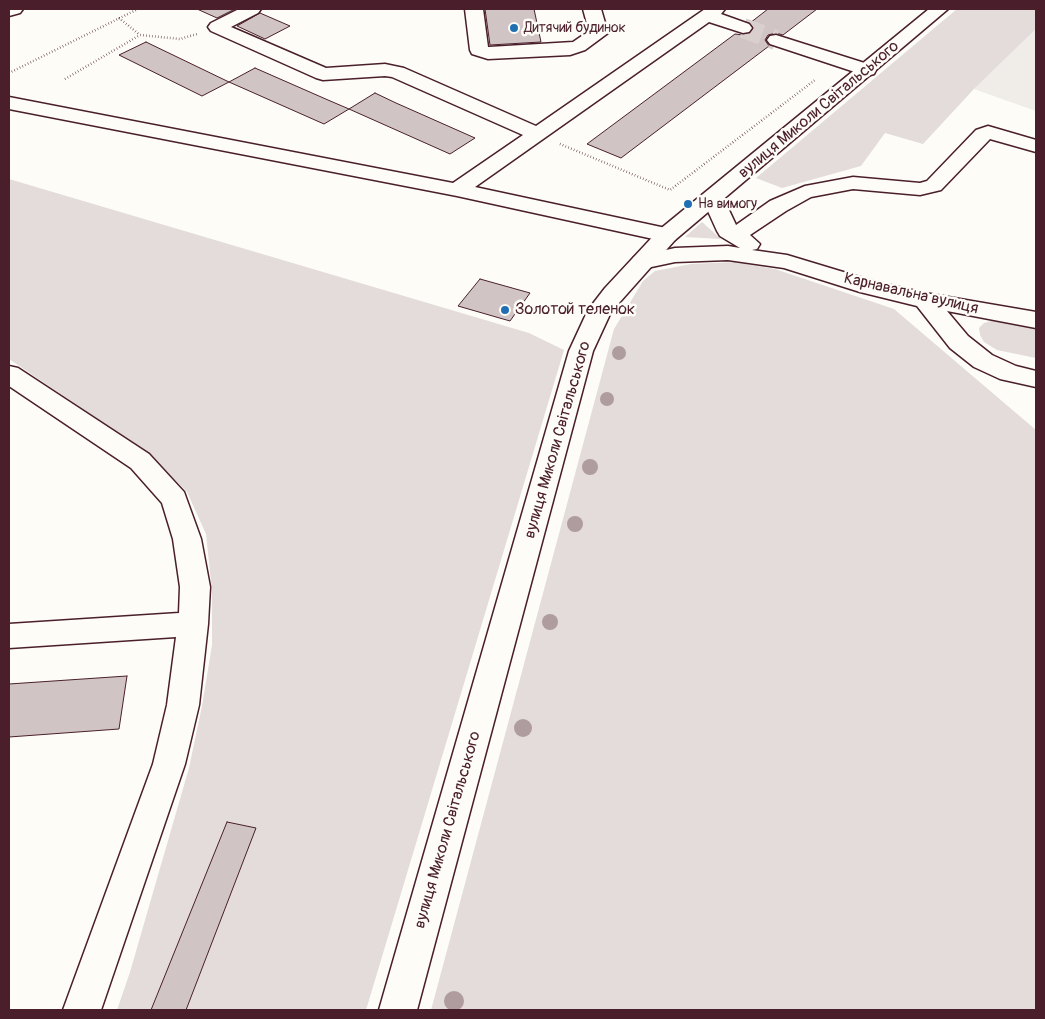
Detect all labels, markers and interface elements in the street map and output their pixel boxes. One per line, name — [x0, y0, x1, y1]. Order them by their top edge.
place label: Дитячий будинок — [524, 20, 626, 36]
marker: Дитячий будинок — [508, 22, 520, 34]
street label: вулиця Миколи Світальського — [735, 37, 903, 183]
place label: На вимогу — [698, 196, 757, 212]
marker: На вимогу — [682, 198, 694, 210]
street label: Карнавальна вулиця — [842, 269, 980, 319]
place label: Золотой теленок — [515, 300, 635, 320]
marker: Золотой теленок — [499, 304, 511, 316]
street label: вулиця Миколи Світальського — [521, 339, 595, 541]
street label: вулиця Миколи Світальського — [411, 729, 485, 931]

